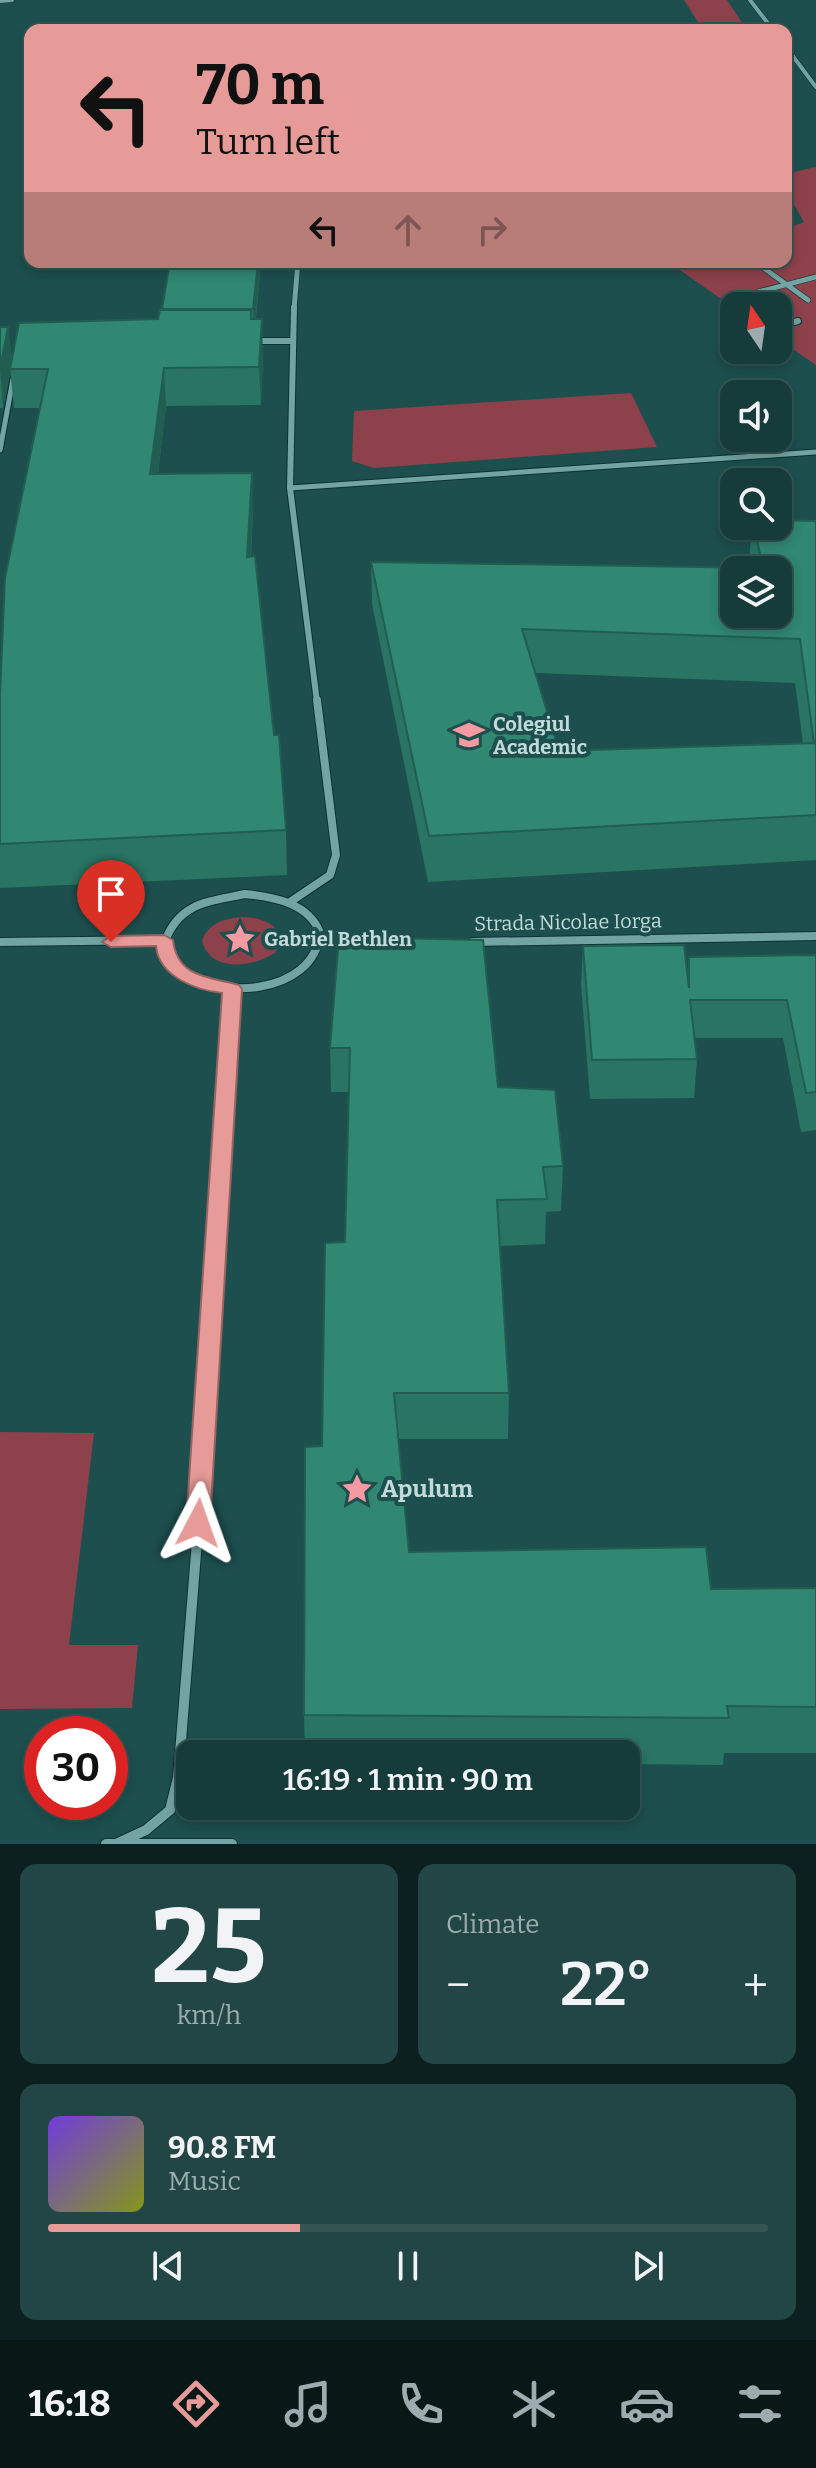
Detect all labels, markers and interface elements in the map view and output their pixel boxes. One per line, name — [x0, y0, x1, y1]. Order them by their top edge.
text: 70 m — [196, 52, 324, 119]
icon: left — [64, 56, 168, 160]
text: Turn left — [196, 120, 340, 164]
icon: left — [302, 208, 346, 252]
icon: ahead — [386, 208, 430, 252]
icon: right — [470, 208, 514, 252]
north arrow — [720, 292, 792, 364]
map controls — [720, 292, 792, 628]
button: sound — [720, 380, 792, 452]
button: search — [720, 468, 792, 540]
button: layers — [720, 556, 792, 628]
place label: Colegiul Academic — [493, 712, 587, 759]
school or university icon: Colegiul Academic — [452, 718, 486, 752]
pin — [77, 860, 145, 942]
icon: arrive — [89, 872, 133, 916]
street label: Strada Nicolae Iorga — [474, 908, 662, 936]
place icon: Gabriel Bethlen — [223, 922, 257, 956]
place label: Gabriel Bethlen — [264, 927, 412, 951]
place icon: Apulum — [340, 1472, 374, 1506]
place label: Apulum — [381, 1475, 473, 1503]
position arrow — [156, 1481, 240, 1565]
speed limit sign: 30 — [24, 1716, 128, 1820]
text: 16:19 · 1 min · 90 m — [283, 1762, 533, 1798]
text: 25 — [151, 1885, 267, 2010]
text: Climate — [446, 1909, 540, 1940]
text: 22° — [560, 1949, 653, 2021]
text: − — [446, 1959, 470, 2012]
text: + — [743, 1959, 768, 2012]
text: km/h — [177, 2000, 241, 2031]
text: 90.8 FM — [168, 2130, 276, 2166]
text: Music — [168, 2166, 241, 2197]
icon: previous — [146, 2244, 190, 2288]
icon: pause — [386, 2244, 430, 2288]
icon: next — [626, 2244, 670, 2288]
icon: directions — [168, 2376, 224, 2432]
icon: music — [280, 2376, 336, 2432]
icon: phone — [393, 2376, 449, 2432]
icon: climate — [506, 2376, 562, 2432]
icon: car — [619, 2376, 675, 2432]
icon: filters — [732, 2376, 788, 2432]
text: 16:18 — [28, 2382, 111, 2426]

